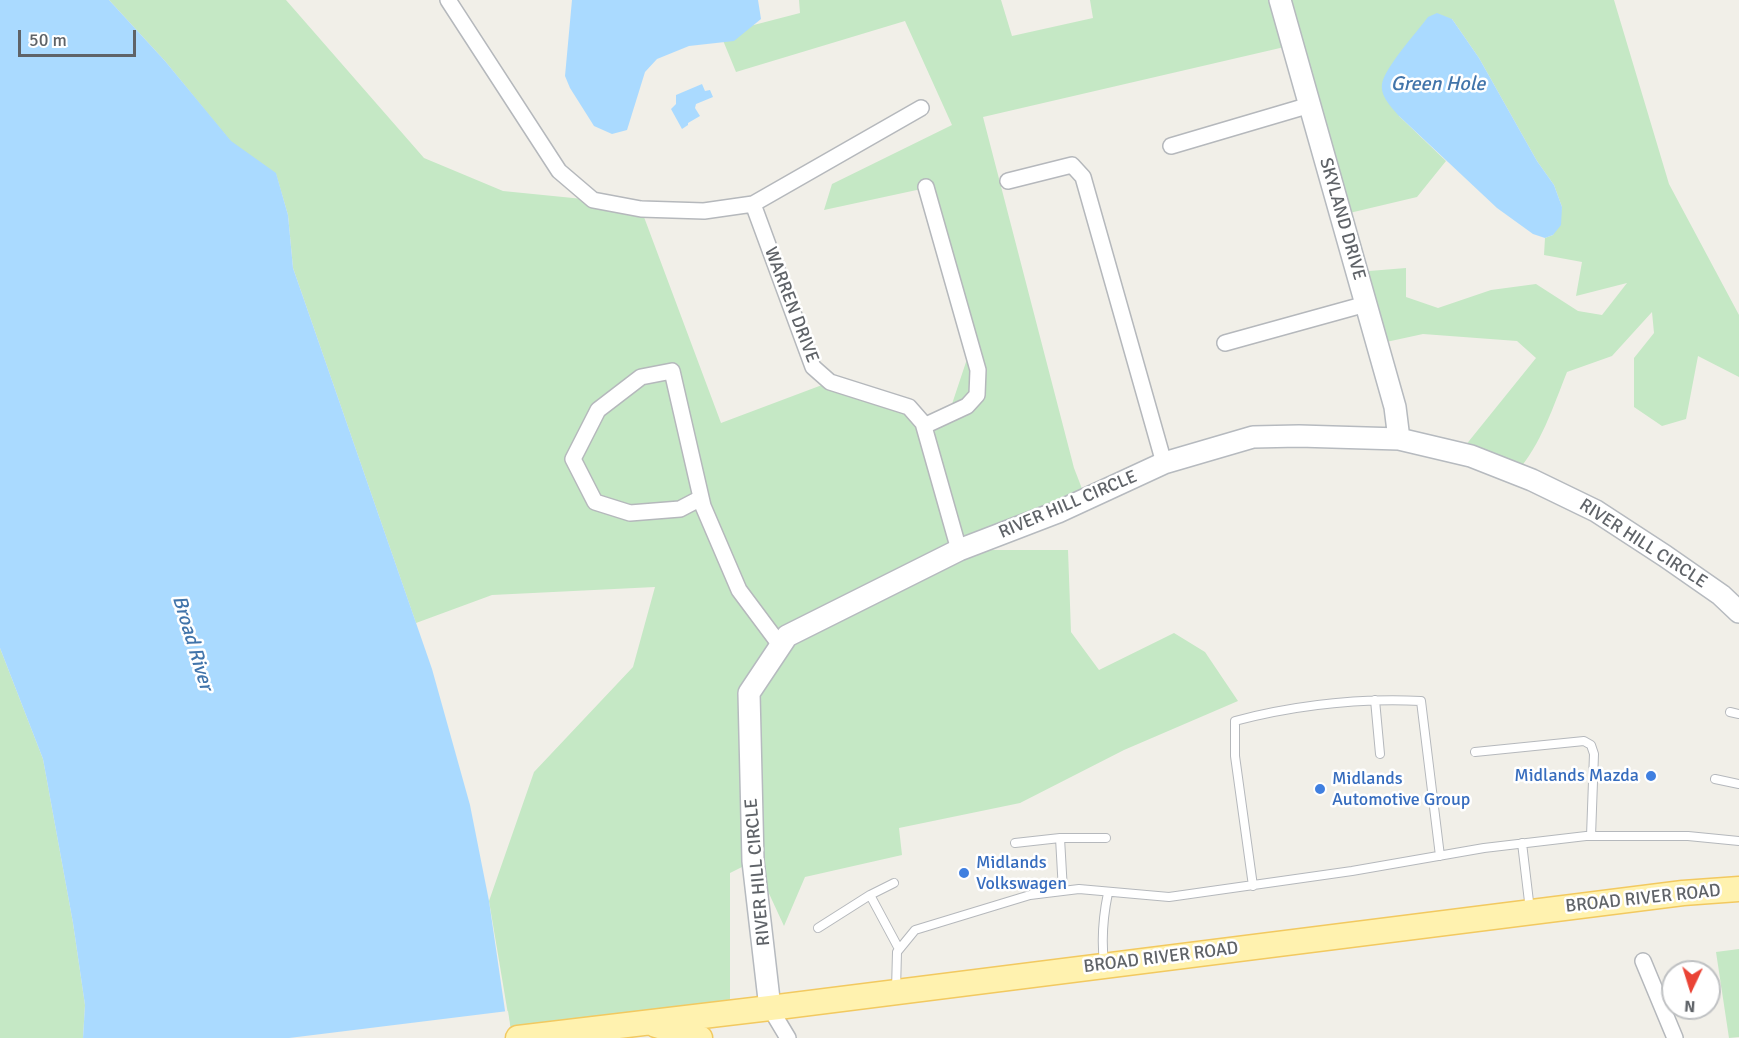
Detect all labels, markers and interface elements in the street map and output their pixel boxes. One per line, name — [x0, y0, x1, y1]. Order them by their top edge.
scale bar — [21, 18, 140, 56]
text: 50 m — [29, 29, 67, 51]
water label: Green Hole — [1391, 73, 1485, 97]
street label: SKYLAND DRIVE — [1314, 155, 1370, 283]
street label: WARREN DRIVE — [759, 244, 823, 366]
street label: RIVER HILL CIRCLE — [996, 466, 1140, 544]
street label: RIVER HILL CIRCLE — [1575, 495, 1711, 593]
water label: Broad River — [166, 593, 218, 693]
place label: Midlands Mazda — [1514, 765, 1639, 787]
place label: Midlands Automotive Group — [1332, 768, 1470, 810]
marker: Midlands Mazda — [1644, 769, 1658, 783]
marker: Midlands Automotive Group — [1313, 782, 1327, 796]
street label: RIVER HILL CIRCLE — [741, 797, 775, 947]
place label: Midlands Volkswagen — [976, 852, 1067, 894]
marker: Midlands Volkswagen — [957, 866, 971, 880]
street label: BROAD RIVER ROAD — [1564, 880, 1722, 918]
street label: BROAD RIVER ROAD — [1082, 938, 1240, 978]
north arrow — [1661, 960, 1721, 1020]
text: N — [1684, 996, 1696, 1016]

